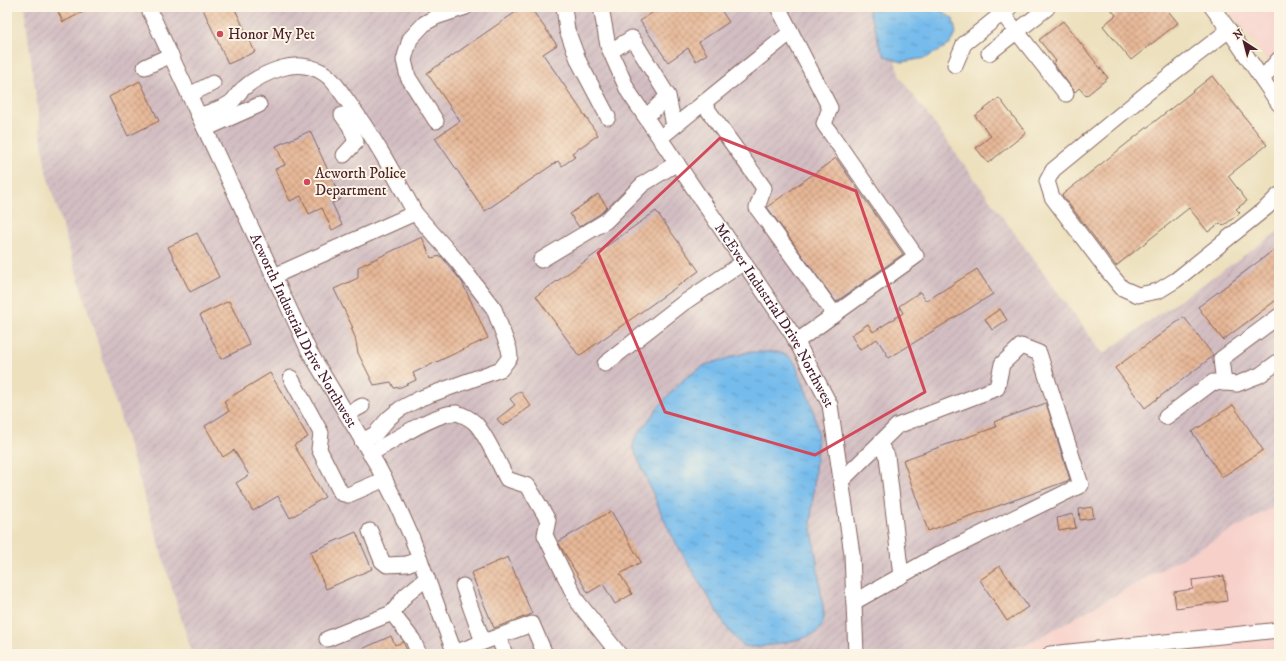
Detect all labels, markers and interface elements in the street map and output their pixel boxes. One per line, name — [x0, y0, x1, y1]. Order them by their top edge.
north arrow — [1224, 22, 1264, 62]
place label: Honor My Pet — [228, 25, 315, 44]
text: N — [1231, 26, 1246, 43]
marker: Honor My Pet — [215, 29, 225, 39]
place label: Acworth Police Department — [315, 164, 406, 200]
marker: Acworth Police Department — [302, 177, 312, 187]
street label: McEver Industrial Drive Northwest — [710, 219, 839, 411]
street label: Acworth Industrial Drive Northwest — [246, 230, 362, 431]

